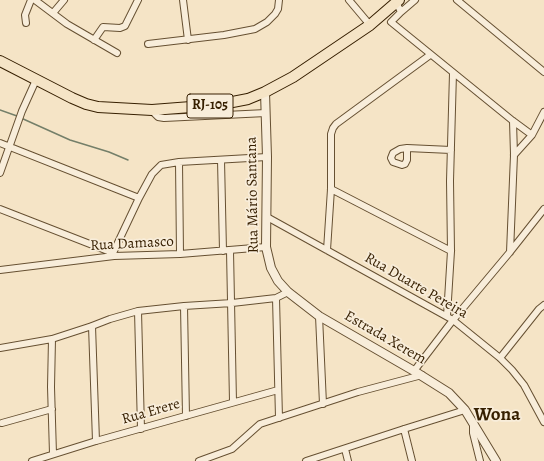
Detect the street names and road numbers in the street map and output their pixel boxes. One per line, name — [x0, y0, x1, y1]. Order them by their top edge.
road number: RJ-105 — [187, 94, 233, 118]
street label: Rua Mário Santana — [243, 136, 263, 254]
street label: Rua Damasco — [90, 233, 174, 255]
street label: Rua Duarte Pereira — [361, 249, 471, 323]
street label: Estrada Xerem — [341, 307, 429, 369]
street label: Rua Erere — [120, 395, 182, 429]

